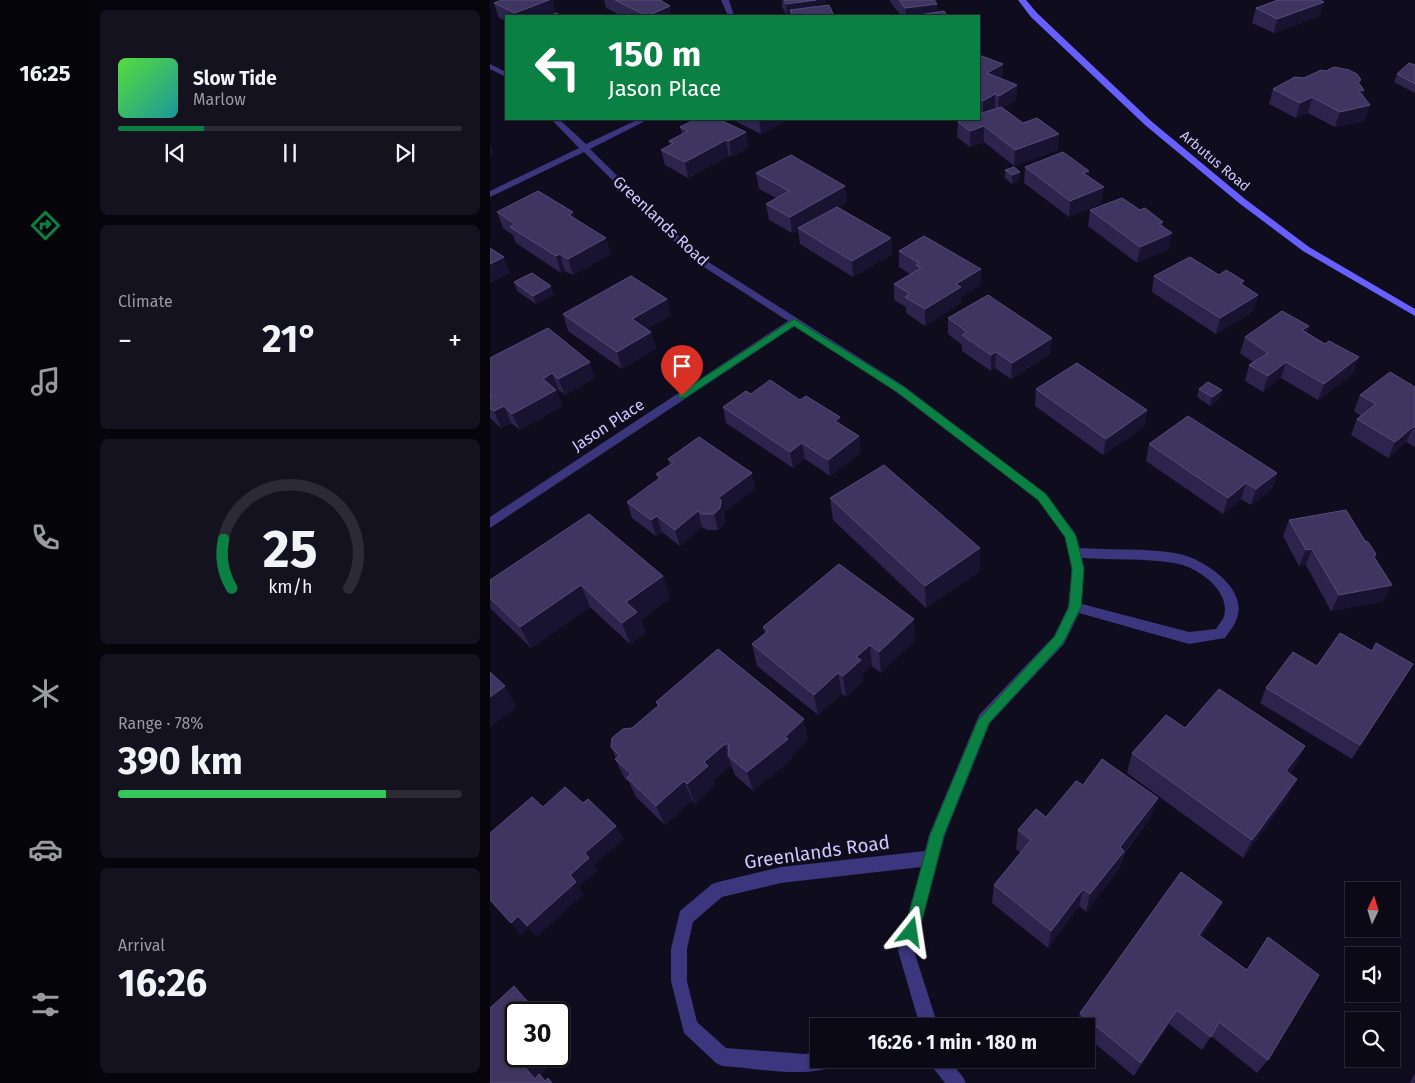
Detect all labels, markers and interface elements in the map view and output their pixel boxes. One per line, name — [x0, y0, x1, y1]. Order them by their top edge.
text: 150 m — [608, 33, 701, 75]
icon: left — [525, 35, 590, 100]
text: 16:25 — [19, 60, 71, 87]
text: Slow Tide — [193, 67, 277, 90]
text: Jason Place — [608, 75, 721, 102]
text: Marlow — [193, 90, 246, 109]
street label: Arbutus Road — [1177, 127, 1253, 195]
icon: previous — [161, 139, 189, 167]
icon: pause — [276, 139, 304, 167]
icon: next — [391, 139, 419, 167]
street label: Greenlands Road — [609, 172, 713, 270]
icon: directions — [28, 208, 63, 243]
text: Climate — [118, 292, 173, 311]
text: 21° — [262, 316, 318, 362]
text: − — [118, 324, 132, 357]
text: + — [448, 324, 462, 357]
pin — [661, 345, 703, 396]
icon: arrive — [668, 352, 696, 380]
icon: music — [28, 364, 63, 399]
street label: Jason Place — [568, 395, 648, 455]
text: 25 — [263, 518, 317, 581]
icon: phone — [28, 520, 63, 555]
text: km/h — [268, 576, 312, 598]
icon: climate — [28, 676, 63, 711]
text: Range · 78% — [118, 714, 204, 733]
text: 390 km — [118, 738, 243, 784]
street label: Greenlands Road — [743, 830, 891, 874]
icon: car — [28, 832, 63, 867]
north arrow — [1345, 882, 1400, 938]
map controls — [1345, 882, 1400, 1067]
position arrow — [884, 905, 936, 957]
text: Arrival — [118, 936, 165, 955]
button: sound — [1345, 947, 1400, 1002]
text: 16:26 — [118, 960, 207, 1006]
icon: filters — [28, 987, 63, 1022]
speed limit sign: 30 — [505, 1002, 570, 1067]
button: search — [1345, 1012, 1400, 1067]
text: 16:26 · 1 min · 180 m — [868, 1031, 1037, 1054]

